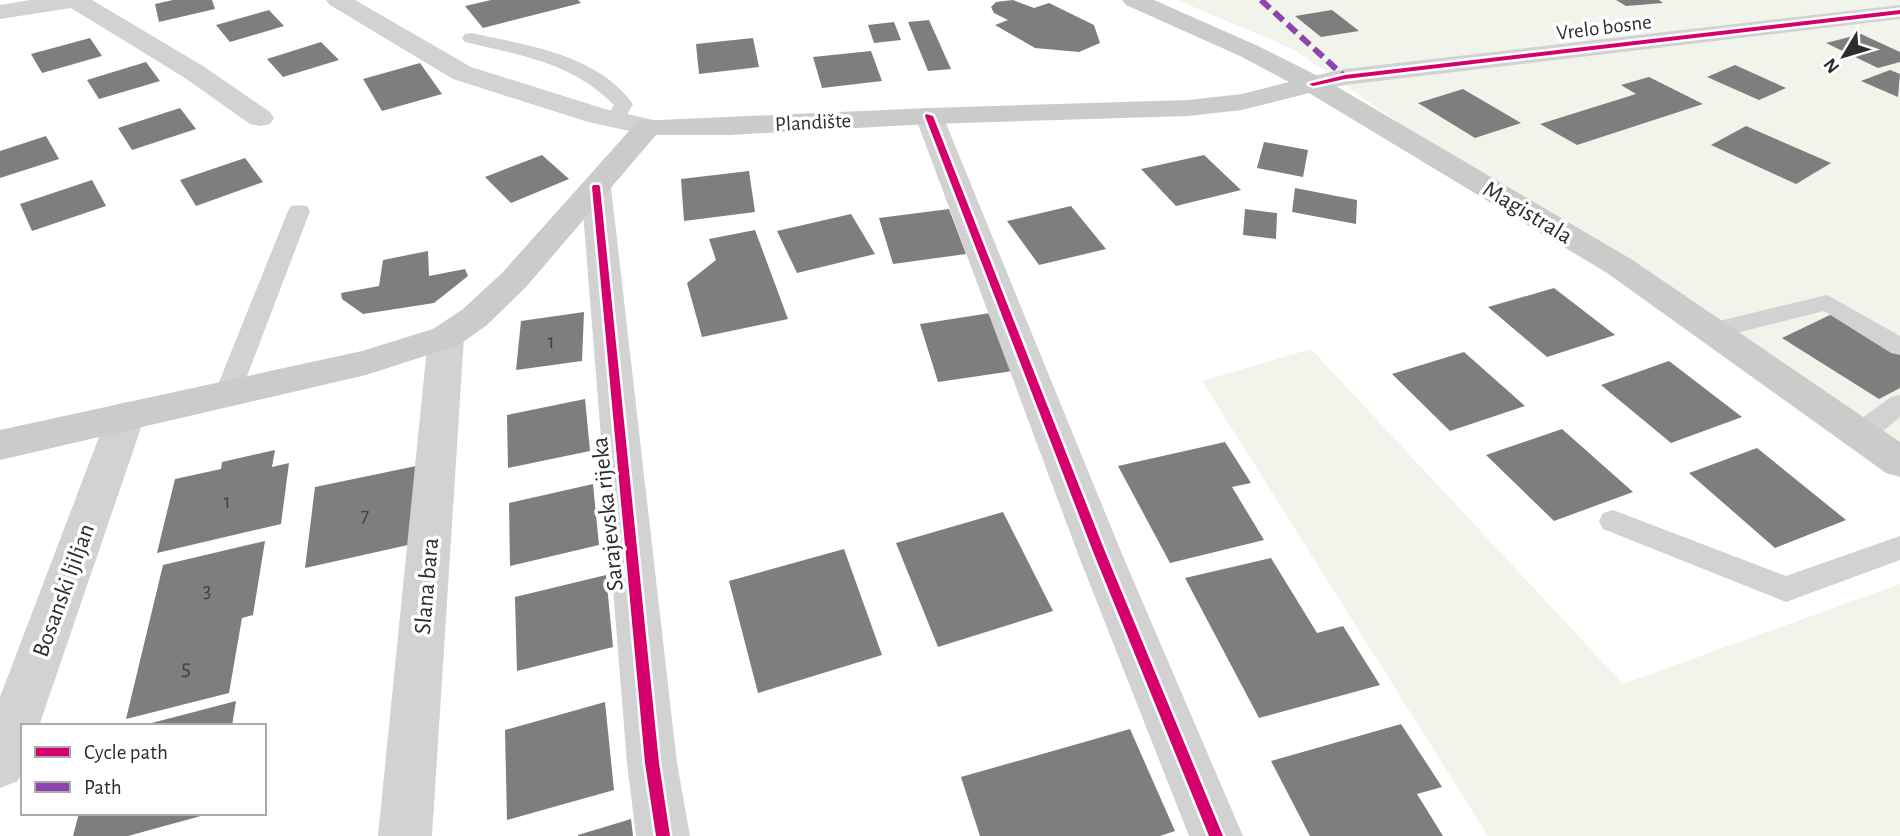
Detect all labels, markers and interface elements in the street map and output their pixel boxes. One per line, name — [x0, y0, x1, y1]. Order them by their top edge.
street label: Vrelo bosne — [1555, 11, 1653, 44]
north arrow — [1809, 21, 1879, 91]
text: N — [1820, 54, 1843, 77]
street label: Plandište — [774, 110, 852, 135]
street label: Magistrala — [1479, 177, 1576, 249]
house number: 1 — [547, 331, 555, 352]
street label: Sarajevska rijeka — [588, 436, 628, 592]
house number: 1 — [223, 491, 231, 512]
house number: 7 — [361, 505, 370, 526]
street label: Bosanski ljiljan — [29, 521, 99, 660]
street label: Slana bara — [411, 537, 443, 635]
house number: 3 — [203, 580, 211, 601]
house number: 5 — [181, 656, 191, 680]
legend — [21, 724, 266, 815]
text: Cycle path — [84, 742, 168, 763]
text: Path — [84, 777, 122, 798]

